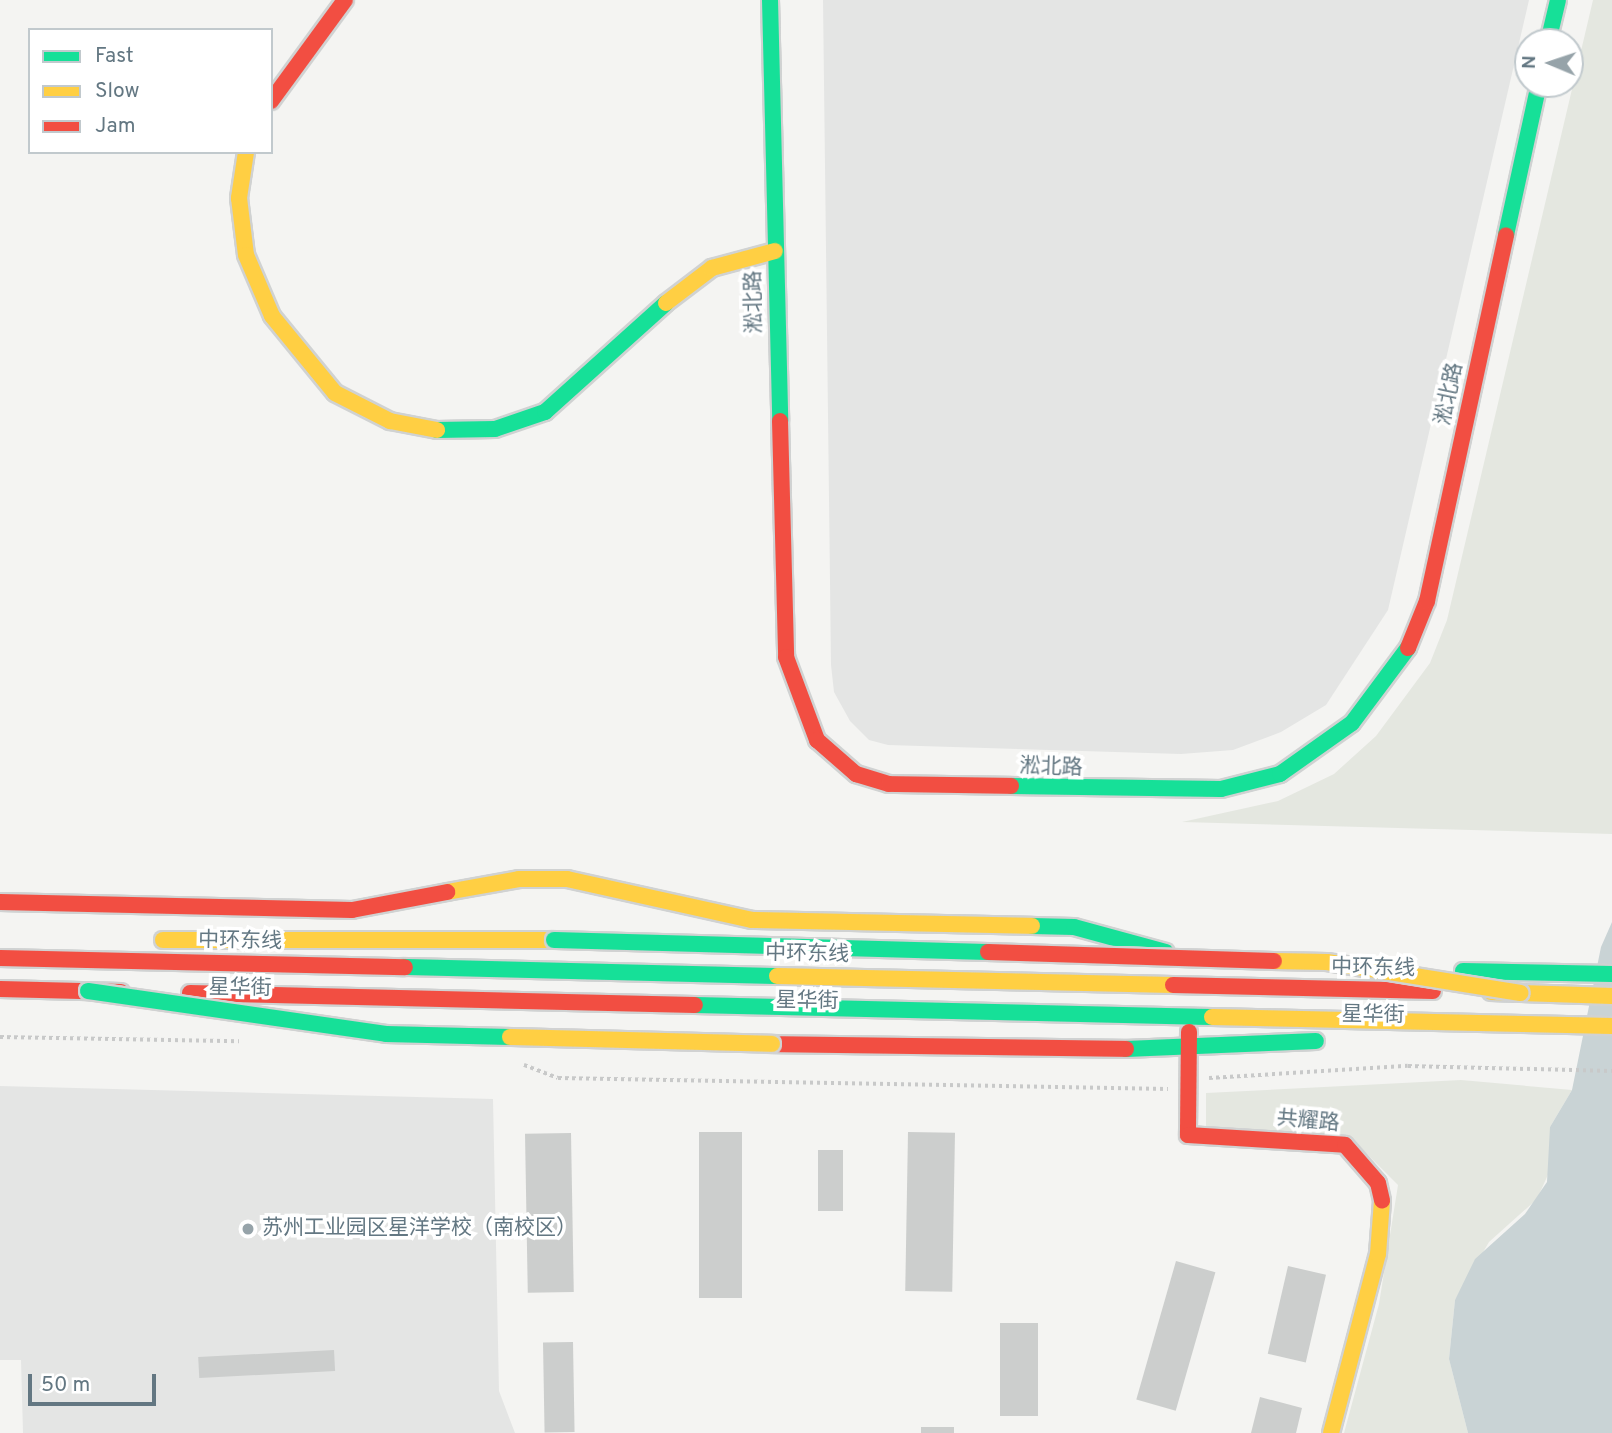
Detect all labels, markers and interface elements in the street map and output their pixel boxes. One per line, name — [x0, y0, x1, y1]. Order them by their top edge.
legend — [28, 28, 273, 154]
north arrow — [1514, 28, 1584, 98]
text: Fast — [95, 43, 134, 70]
text: N — [1518, 55, 1542, 70]
text: Slow — [95, 78, 140, 105]
text: Jam — [95, 113, 136, 140]
street label: 淞北路 — [742, 270, 768, 334]
street label: 淞北路 — [1431, 361, 1469, 427]
street label: 淞北路 — [1019, 754, 1083, 782]
street label: 中环东线 — [198, 929, 282, 955]
street label: 中环东线 — [765, 942, 849, 968]
street label: 中环东线 — [1331, 956, 1415, 982]
street label: 星华街 — [208, 976, 272, 1002]
street label: 星华街 — [775, 989, 839, 1015]
street label: 星华街 — [1341, 1003, 1405, 1029]
street label: 共耀路 — [1276, 1107, 1340, 1137]
place label: 苏州工业园区星洋学校（南校区） — [262, 1216, 577, 1242]
marker: 苏州工业园区星洋学校（南校区） — [240, 1221, 256, 1237]
scale bar — [32, 1360, 159, 1404]
text: 50 m — [41, 1372, 90, 1399]

